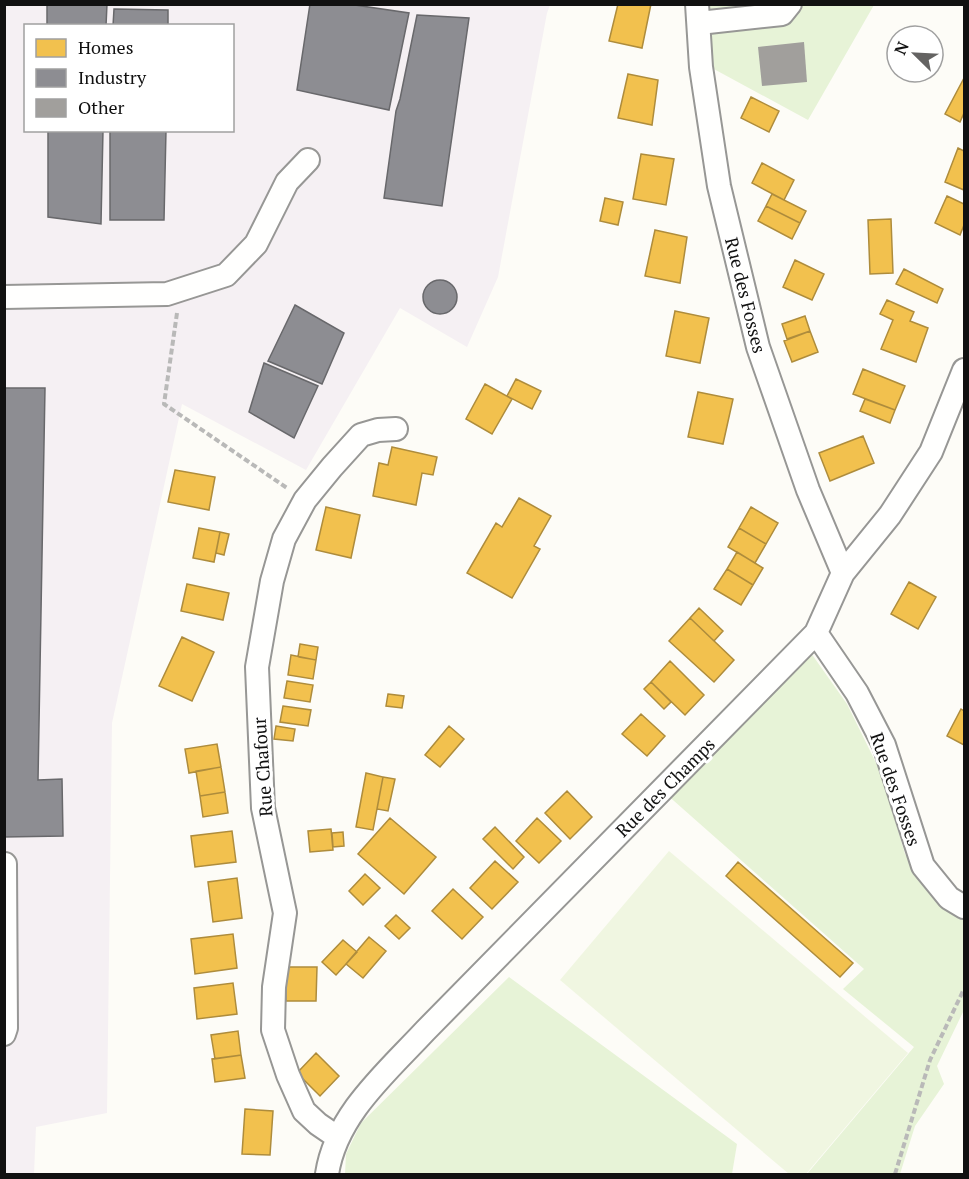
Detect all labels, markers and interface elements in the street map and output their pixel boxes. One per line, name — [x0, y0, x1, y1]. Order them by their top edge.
legend — [24, 24, 234, 132]
north arrow — [885, 24, 945, 84]
text: Homes — [78, 35, 133, 59]
text: N — [889, 38, 914, 58]
text: Industry — [78, 65, 147, 89]
text: Other — [78, 95, 125, 119]
street label: Rue des Fosses — [720, 235, 772, 355]
street label: Rue Chafour — [247, 716, 277, 817]
street label: Rue des Fosses — [865, 729, 927, 849]
street label: Rue des Champs — [610, 732, 720, 842]

